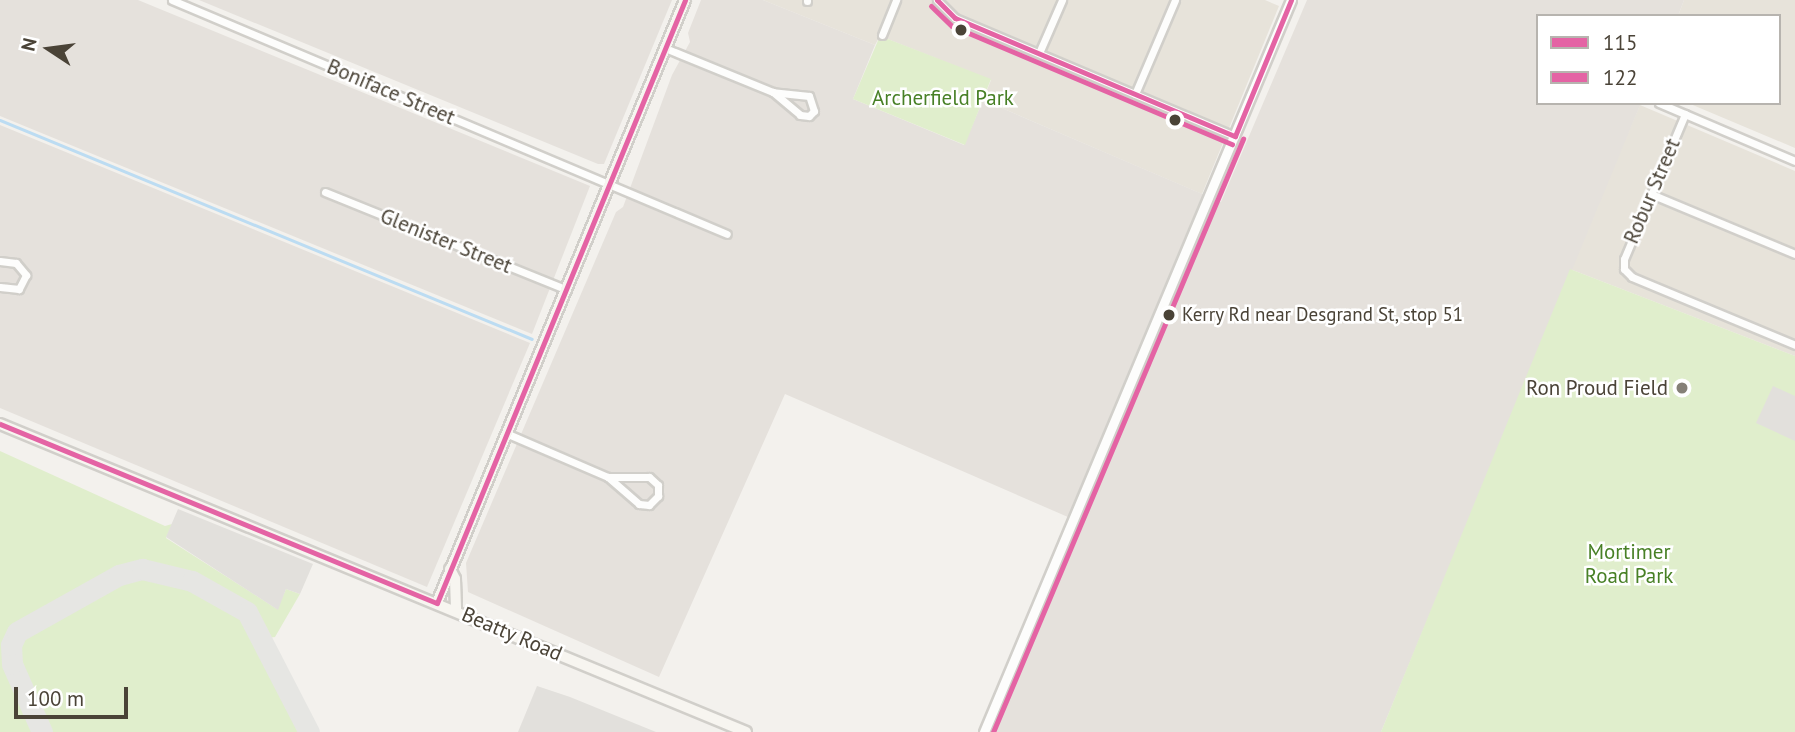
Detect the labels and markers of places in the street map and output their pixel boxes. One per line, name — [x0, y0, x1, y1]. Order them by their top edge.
unlabelled marker — [954, 23, 968, 37]
unlabelled marker — [1168, 113, 1182, 127]
place label: Kerry Rd near Desgrand St, stop 51 — [1182, 304, 1465, 326]
marker: Kerry Rd near Desgrand St, stop 51 — [1162, 308, 1176, 322]
place label: Ron Proud Field — [1526, 375, 1668, 401]
marker: Ron Proud Field — [1674, 380, 1690, 396]

